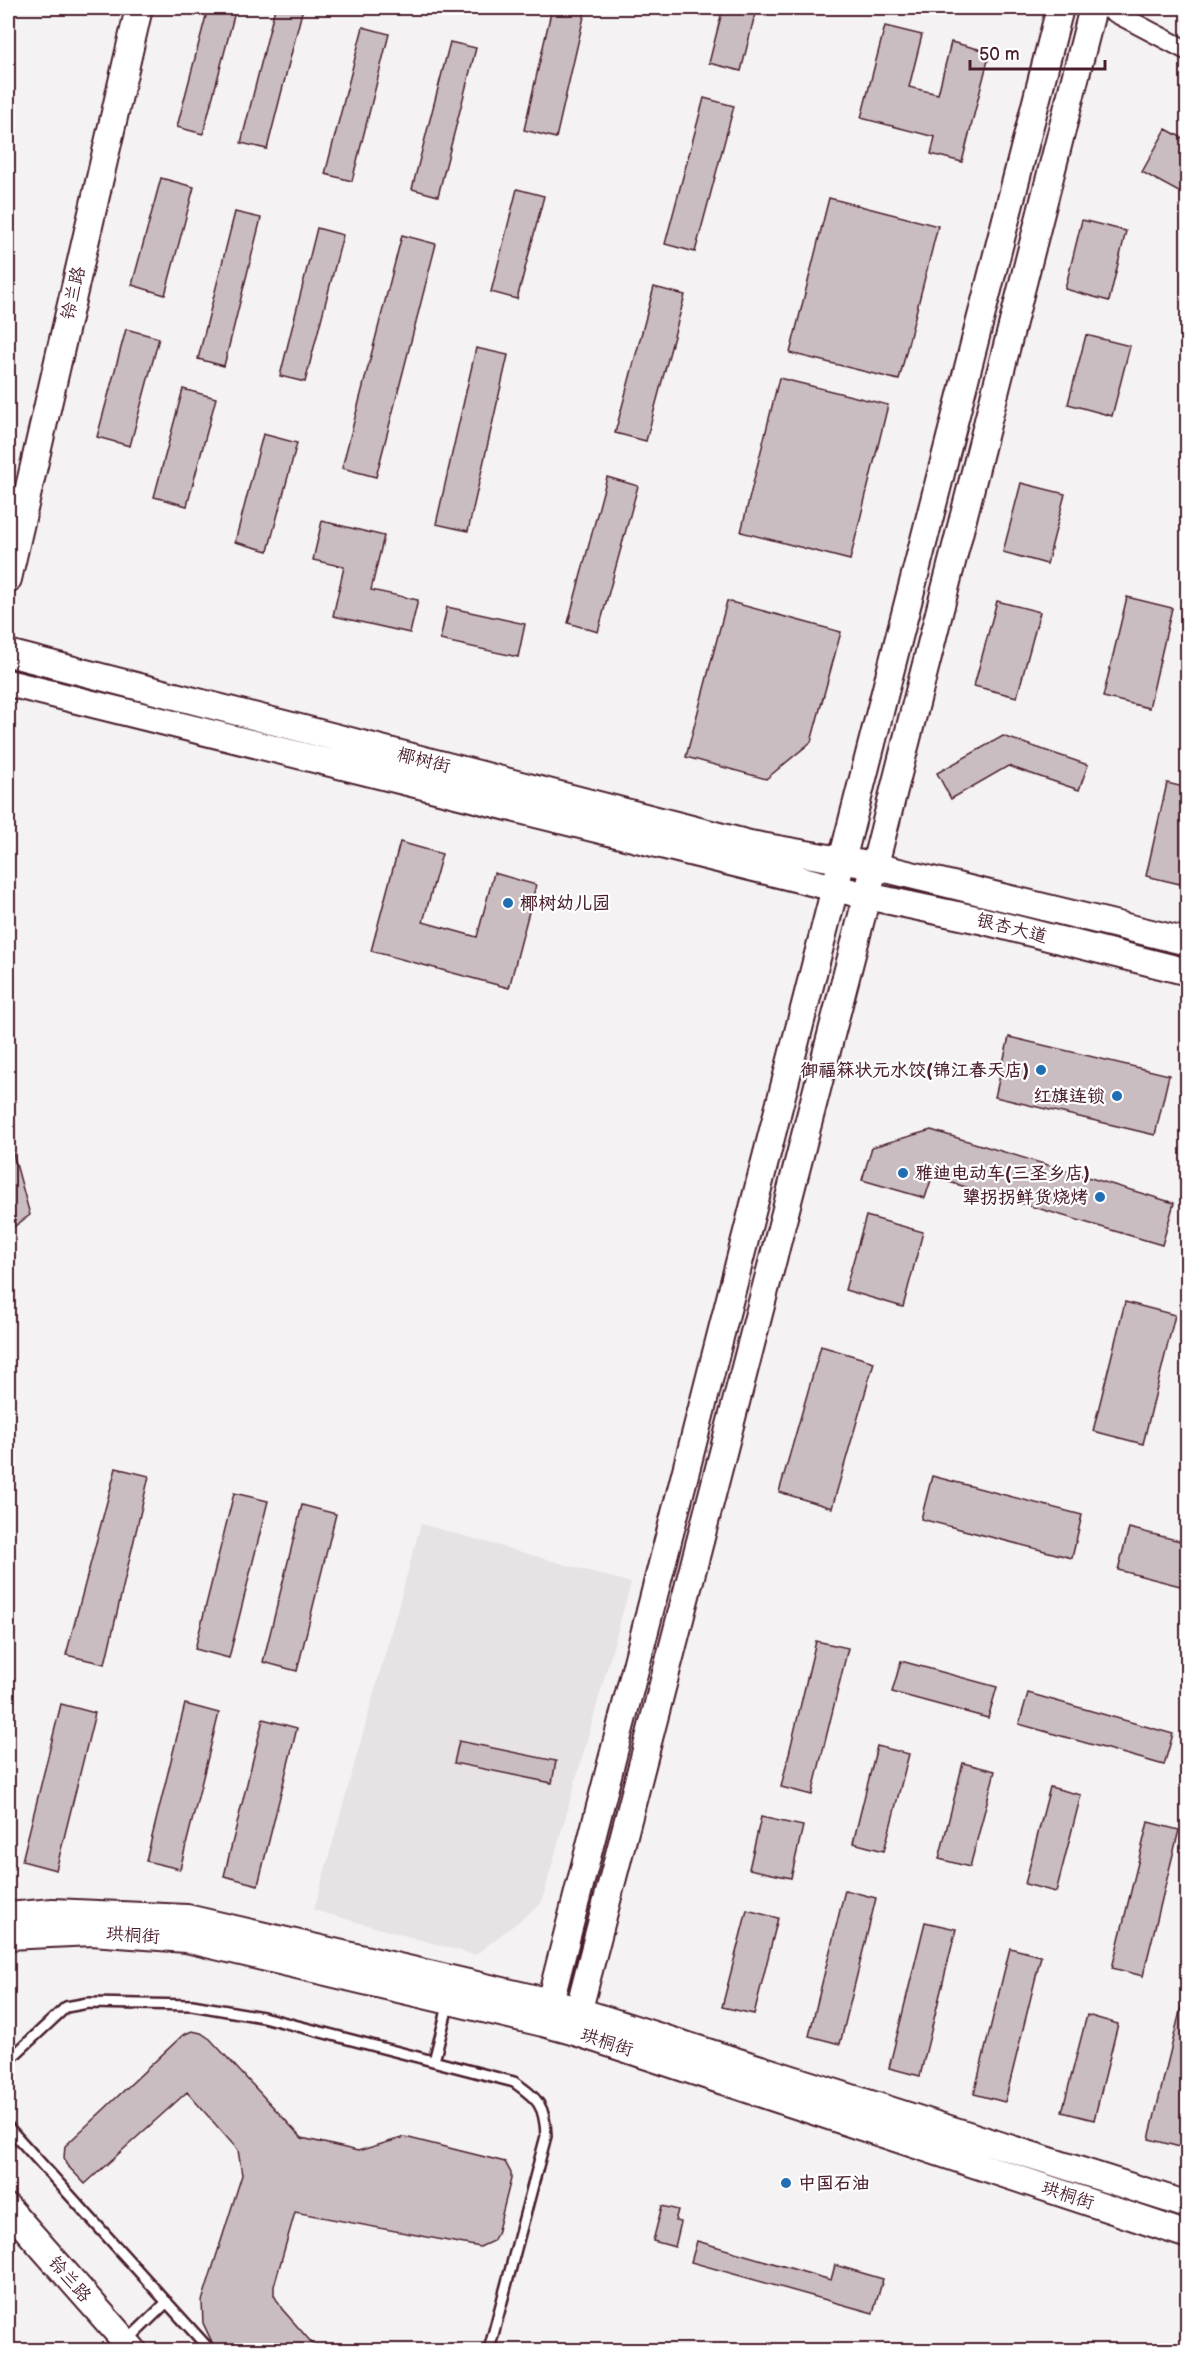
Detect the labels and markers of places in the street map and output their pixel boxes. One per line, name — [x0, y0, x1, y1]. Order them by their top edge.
place label: 椰树幼儿园 — [520, 893, 610, 914]
marker: 椰树幼儿园 — [501, 896, 515, 910]
place label: 御福箖状元水饺(锦江春天店) — [800, 1060, 1029, 1081]
marker: 御福箖状元水饺(锦江春天店) — [1034, 1063, 1048, 1077]
place label: 红旗连锁 — [1033, 1086, 1105, 1107]
marker: 红旗连锁 — [1110, 1089, 1124, 1103]
place label: 雅迪电动车(三圣乡店) — [915, 1163, 1090, 1184]
marker: 雅迪电动车(三圣乡店) — [896, 1166, 910, 1180]
place label: 犟拐拐鲜货烧烤 — [962, 1187, 1088, 1208]
marker: 犟拐拐鲜货烧烤 — [1093, 1190, 1107, 1204]
place label: 中国石油 — [798, 2173, 870, 2194]
marker: 中国石油 — [779, 2176, 793, 2190]

